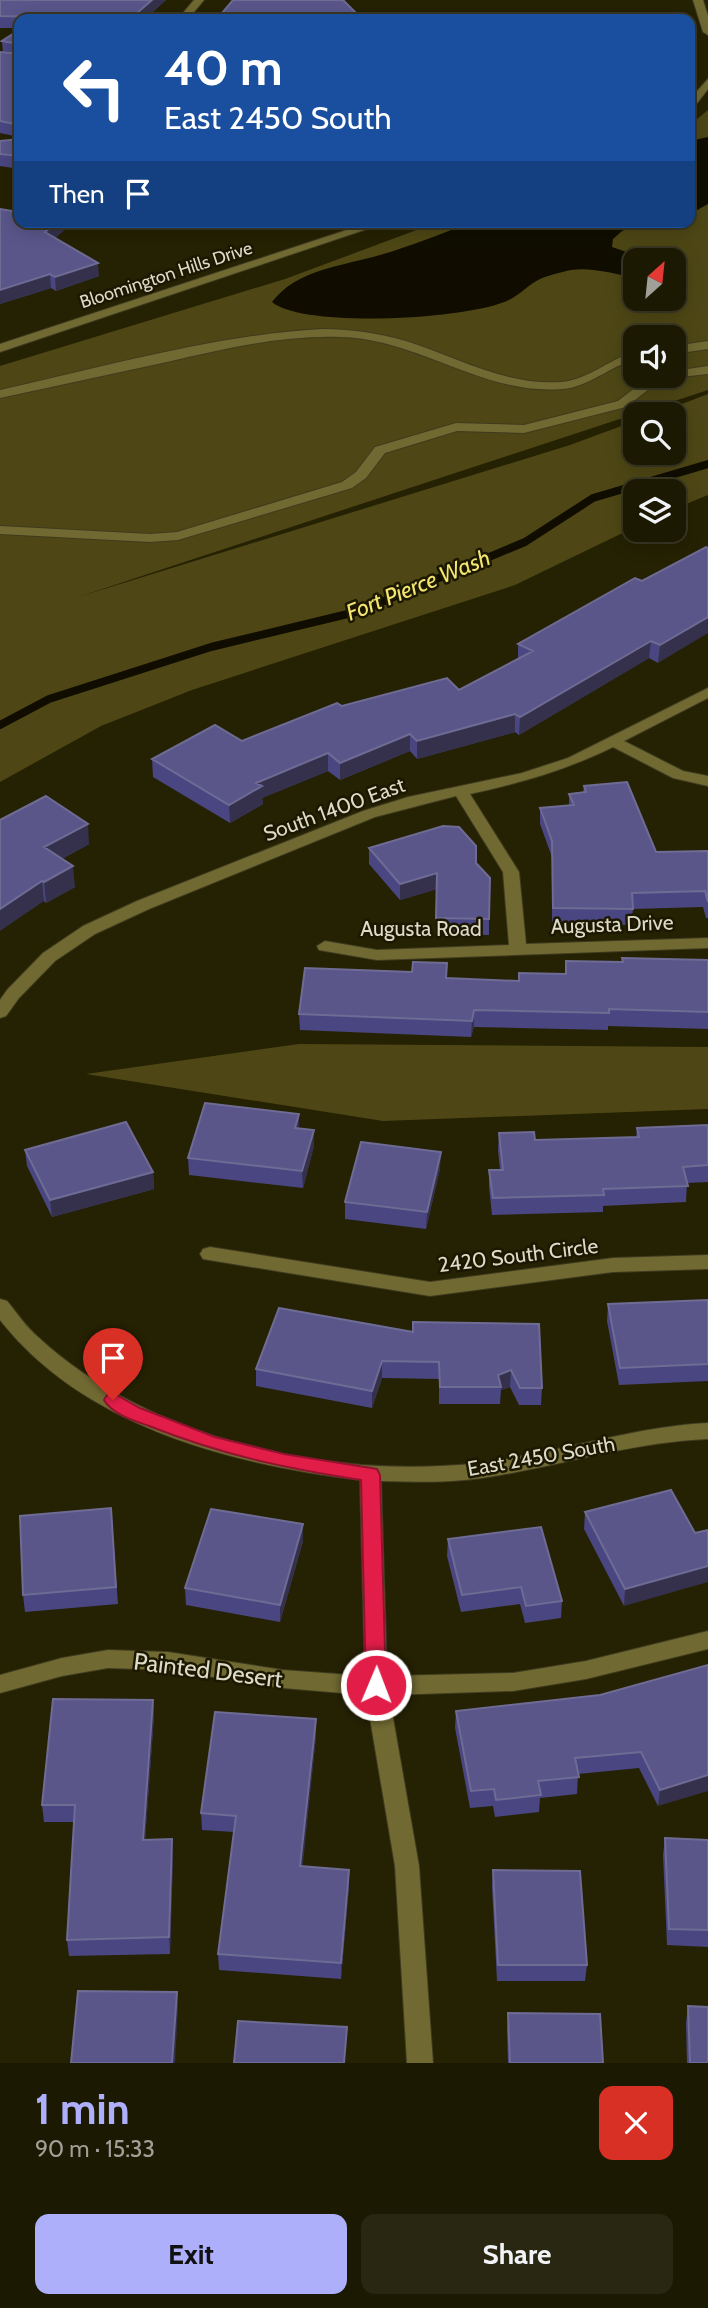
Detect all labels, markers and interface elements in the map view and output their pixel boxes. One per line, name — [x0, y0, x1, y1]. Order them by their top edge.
text: 40 m — [164, 38, 283, 97]
icon: left — [49, 42, 140, 133]
text: East 2450 South — [164, 98, 392, 137]
icon: arrive — [119, 175, 157, 213]
text: Then — [49, 178, 105, 210]
street label: Bloomington Hills Drive — [77, 237, 255, 313]
north arrow — [623, 248, 686, 312]
map controls — [623, 248, 686, 542]
button: sound — [623, 325, 686, 388]
button: search — [623, 402, 686, 465]
button: layers — [623, 479, 686, 542]
water label: Fort Pierce Wash — [342, 543, 494, 627]
street label: South 1400 East — [260, 772, 408, 846]
street label: Augusta Drive — [550, 909, 674, 939]
street label: Augusta Road — [360, 916, 482, 941]
street label: 2420 South Circle — [437, 1233, 600, 1277]
pin — [83, 1328, 143, 1400]
icon: arrive — [94, 1339, 132, 1377]
street label: East 2450 South — [465, 1431, 617, 1481]
street label: Painted Desert — [132, 1646, 284, 1694]
position arrow — [339, 1648, 413, 1722]
text: 1 min — [35, 2083, 130, 2135]
button: close — [599, 2086, 673, 2160]
text: 90 m · 15:33 — [35, 2135, 155, 2163]
button: Exit — [35, 2214, 347, 2294]
button: Share — [361, 2214, 673, 2294]

